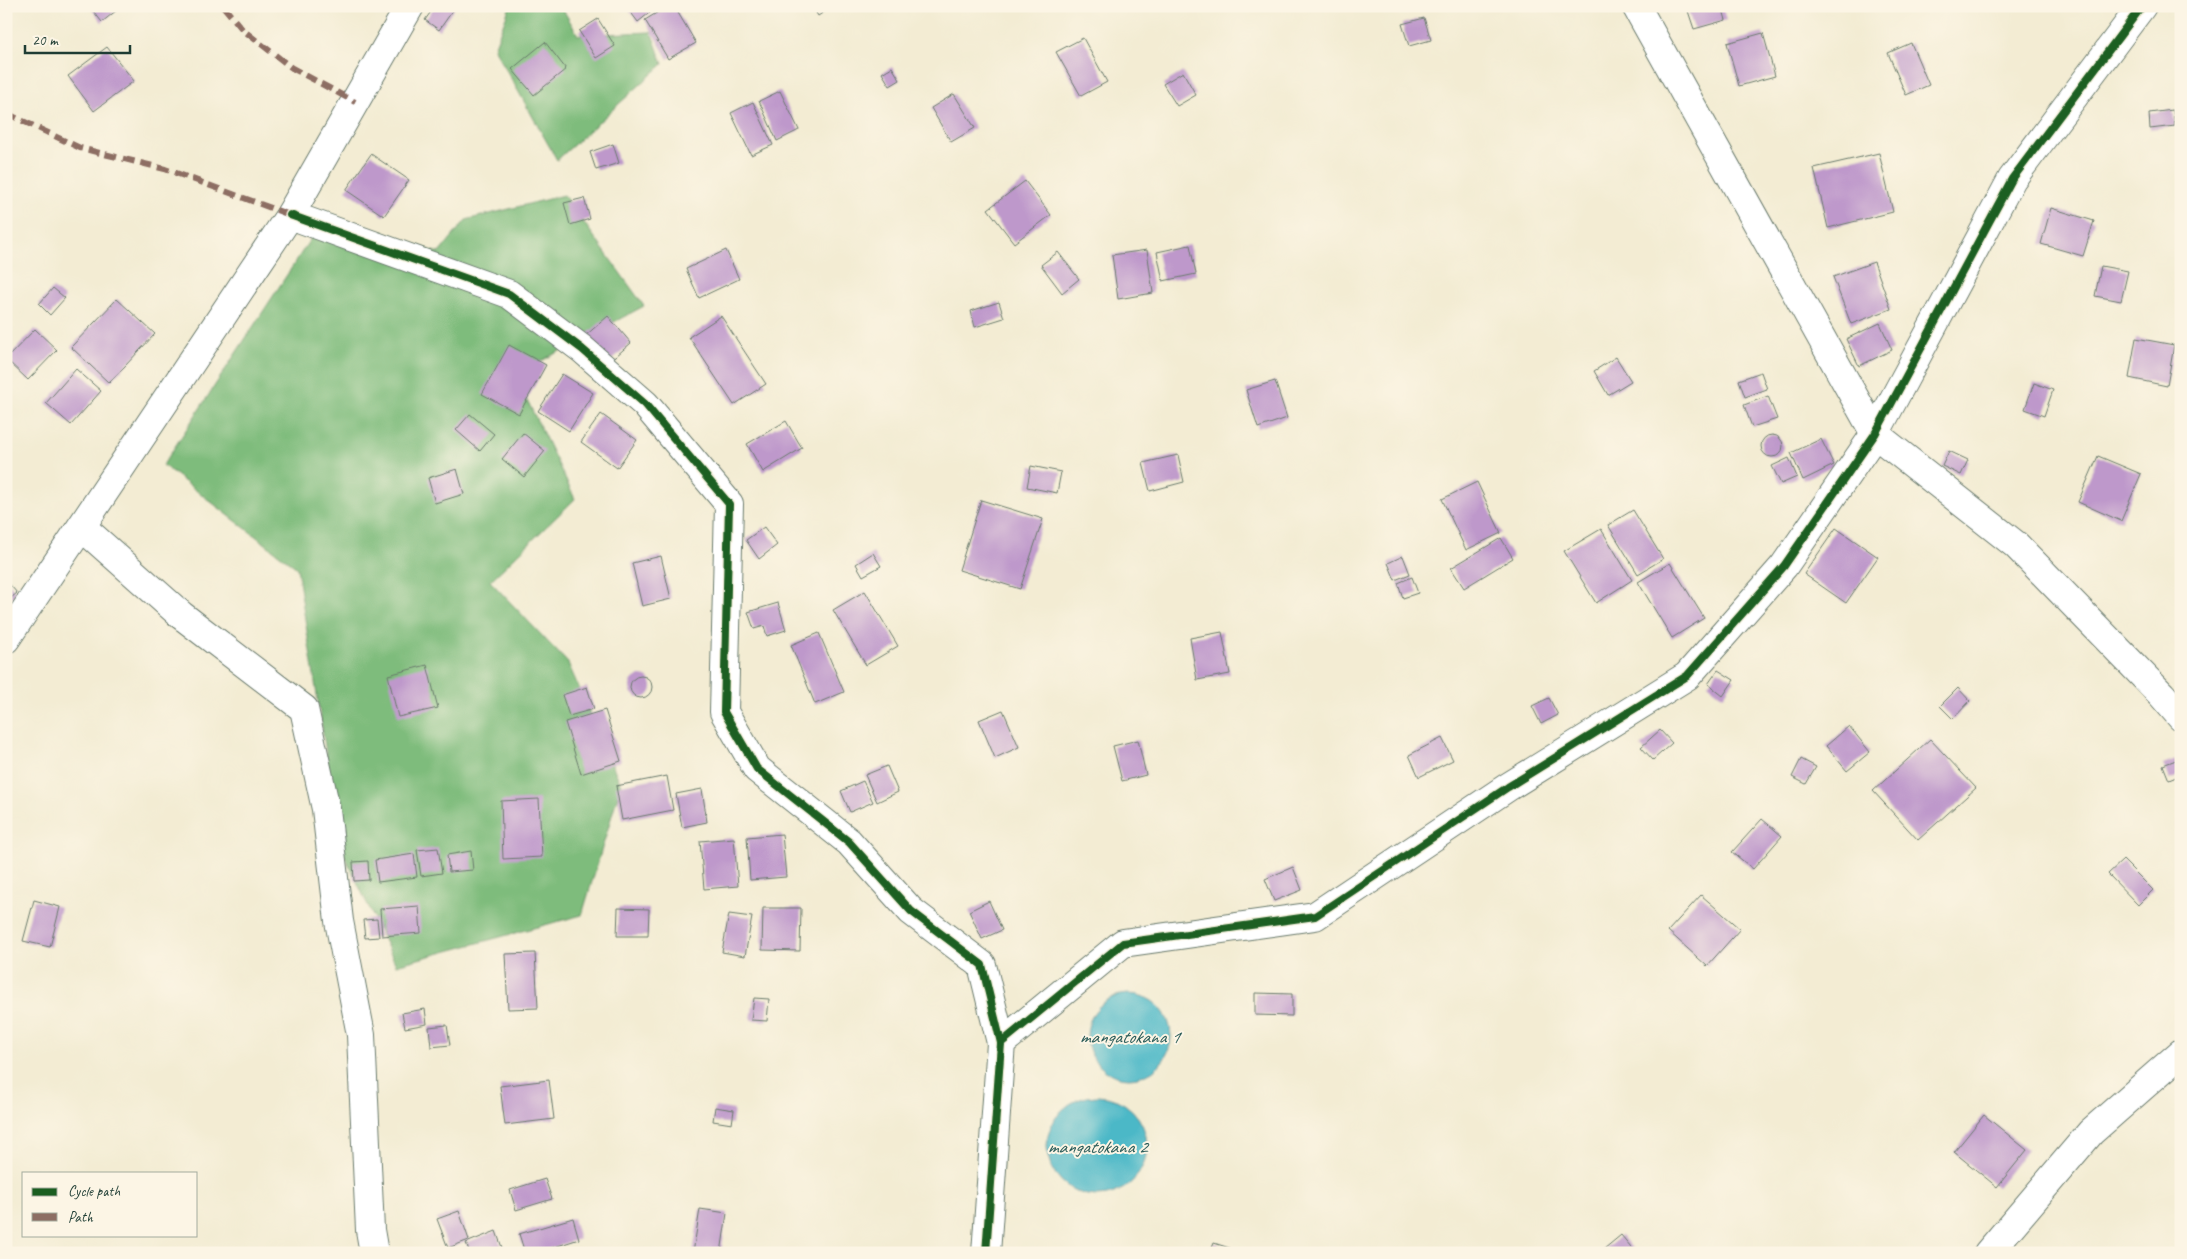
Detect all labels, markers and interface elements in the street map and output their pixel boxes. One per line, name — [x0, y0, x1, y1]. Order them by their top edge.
scale bar — [25, 22, 130, 54]
text: 20 m — [32, 31, 59, 50]
water label: mangatokana 1 — [1079, 1025, 1182, 1049]
water label: mangatokana 2 — [1047, 1135, 1150, 1159]
legend — [22, 1172, 198, 1236]
text: Cycle path — [68, 1182, 120, 1201]
text: Path — [68, 1208, 94, 1227]

